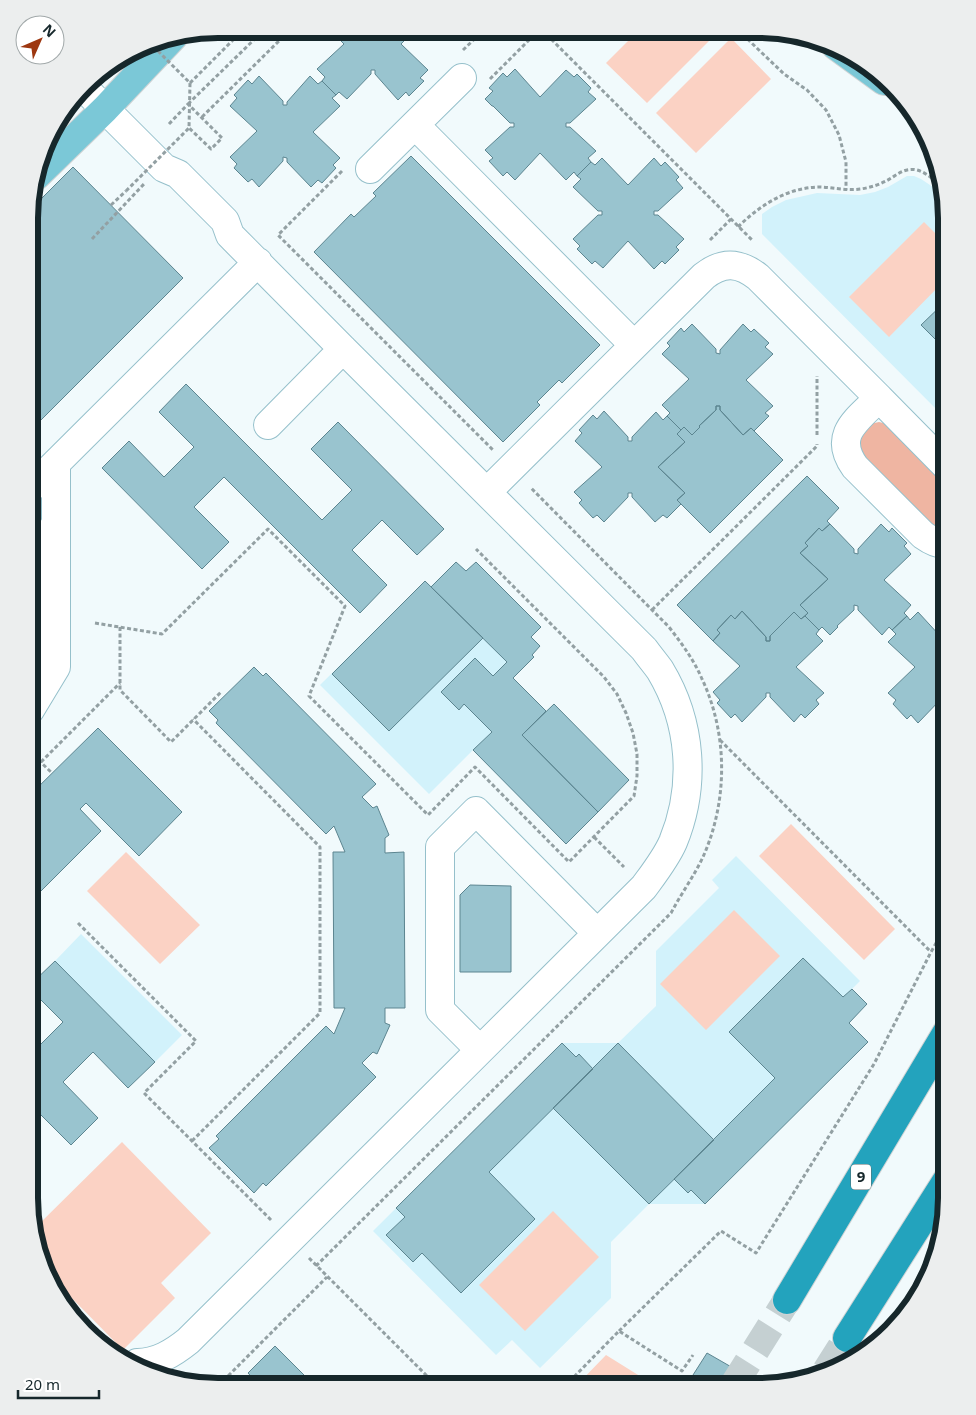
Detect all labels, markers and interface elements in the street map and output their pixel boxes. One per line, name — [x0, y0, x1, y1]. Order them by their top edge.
north arrow — [15, 15, 65, 65]
text: N — [39, 20, 60, 41]
road number: 9 — [851, 1164, 871, 1190]
scale bar — [18, 1368, 99, 1400]
text: 20 m — [25, 1374, 60, 1394]

